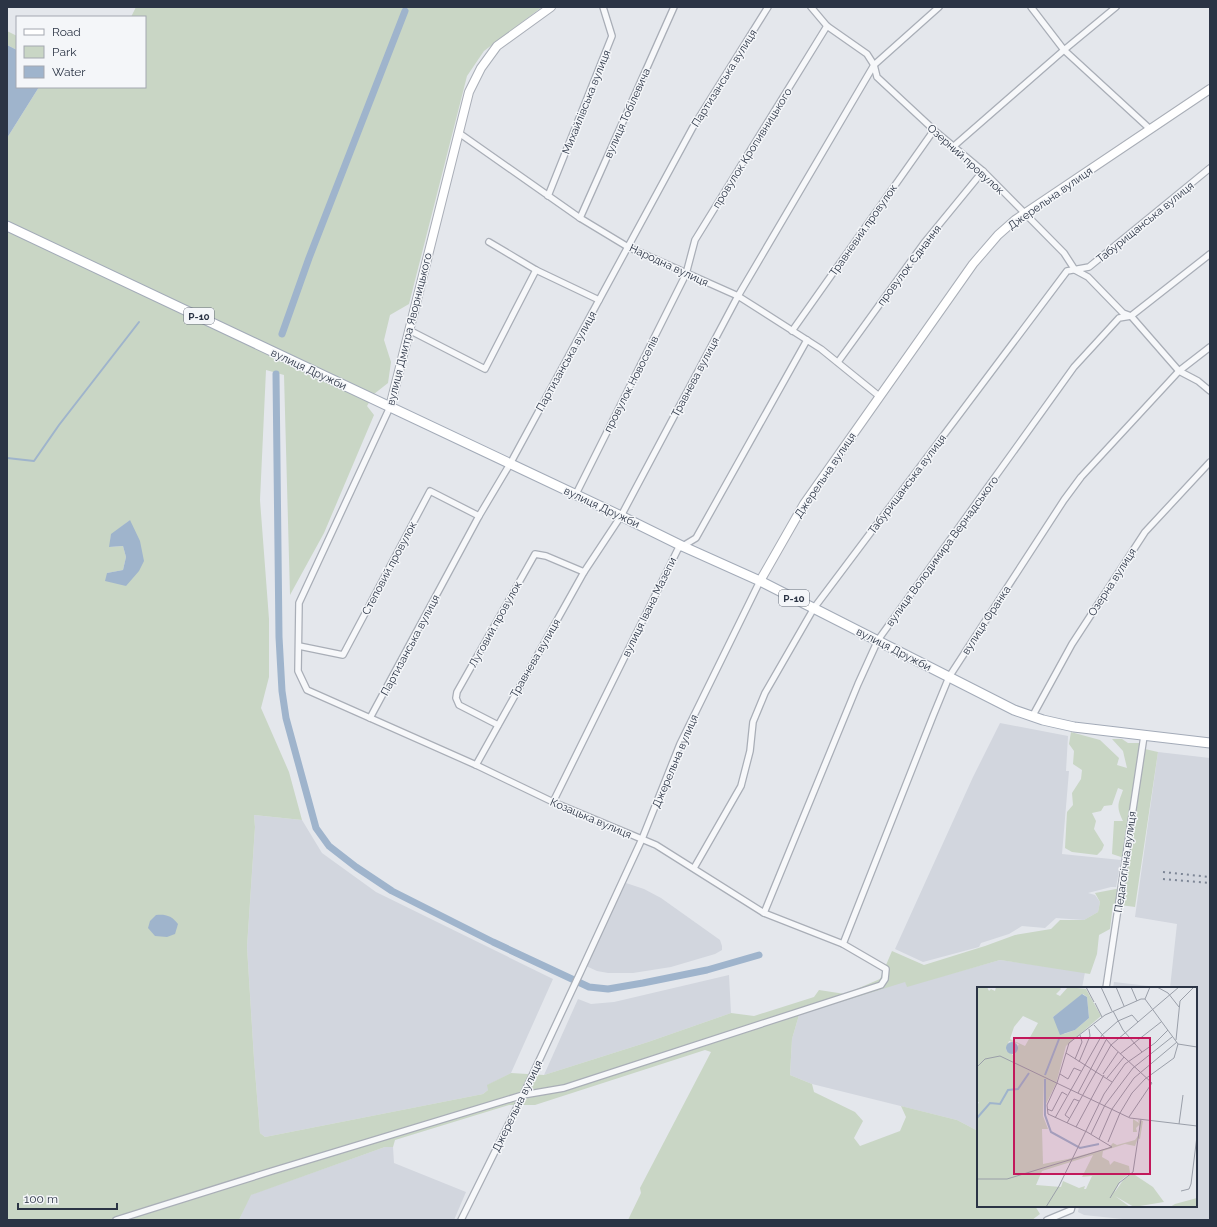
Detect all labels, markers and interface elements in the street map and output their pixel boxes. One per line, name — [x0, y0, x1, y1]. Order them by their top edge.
legend — [16, 16, 146, 88]
text: Road — [52, 25, 81, 39]
street label: Партизанська вулиця — [689, 27, 760, 129]
text: Park — [52, 45, 77, 59]
street label: Михайлівська вулиця — [560, 48, 613, 156]
text: Water — [52, 65, 86, 79]
street label: вулиця Тобілевича — [602, 66, 653, 160]
street label: провулок Кропивницького — [710, 85, 795, 211]
street label: Озерний провулок — [925, 121, 1007, 197]
street label: Джерельна вулиця — [1006, 164, 1095, 232]
street label: Табурищанська вулиця — [1094, 179, 1197, 266]
street label: Травневий провулок — [827, 182, 900, 279]
street label: провулок Єднання — [875, 222, 944, 308]
street label: Народна вулиця — [627, 241, 710, 289]
street label: вулиця Дмитра Яворницького — [384, 251, 435, 407]
road number: Р-10 — [184, 308, 214, 324]
street label: Партизанська вулиця — [533, 309, 599, 414]
street label: провулок Новоселів — [601, 334, 662, 435]
street label: Травнева вулиця — [669, 335, 722, 419]
street label: вулиця Дружби — [269, 346, 349, 393]
street label: Джерельна вулиця — [792, 430, 859, 520]
street label: Табурищанська вулиця — [866, 432, 949, 537]
street label: вулиця Володимира Вернадського — [883, 473, 1002, 629]
street label: вулиця Дружби — [562, 484, 642, 531]
street label: Степовий провулок — [359, 519, 420, 617]
street label: Озерна вулиця — [1086, 546, 1139, 619]
street label: вулиця Івана Мазепи — [620, 555, 679, 659]
street label: Луговий провулок — [466, 579, 525, 670]
street label: вулиця Франка — [959, 583, 1013, 657]
road number: Р-10 — [779, 590, 809, 606]
street label: Партизанська вулиця — [378, 593, 443, 698]
street label: Травнева вулиця — [508, 617, 563, 700]
street label: вулиця Дружби — [854, 625, 933, 674]
street label: Джерельна вулиця — [650, 713, 701, 810]
street label: Козацька вулиця — [548, 795, 633, 841]
street label: Педагогічна вулиця — [1112, 811, 1139, 914]
inset map — [977, 987, 1197, 1207]
street label: Джерельна вулиця — [490, 1058, 545, 1154]
scale bar — [18, 1185, 117, 1211]
text: 100 m — [24, 1192, 58, 1206]

